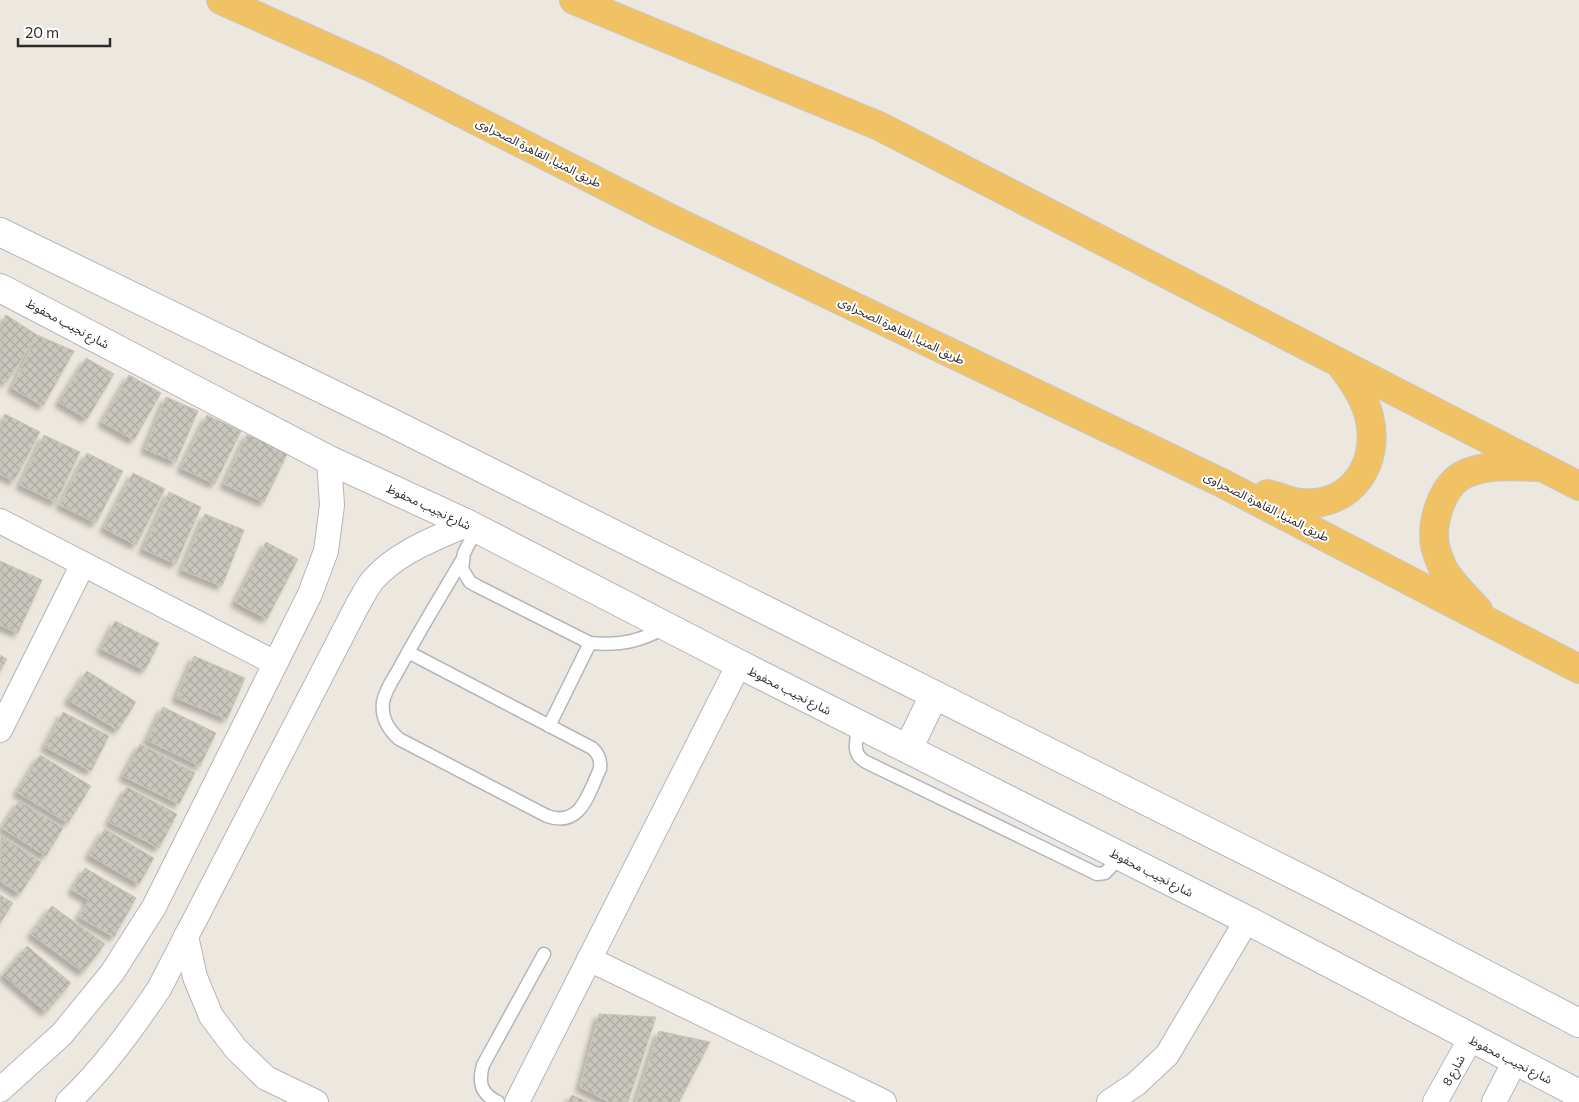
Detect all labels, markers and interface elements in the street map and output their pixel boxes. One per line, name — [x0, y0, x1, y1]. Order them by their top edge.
scale bar — [18, 15, 110, 47]
text: 20 m — [25, 23, 59, 41]
street label: طريق المنيا, القاهرة الصحراوى — [473, 114, 604, 192]
street label: طريق المنيا, القاهرة الصحراوى — [836, 293, 967, 368]
street label: شارع نجيب محفوظ — [23, 295, 112, 353]
street label: طريق المنيا, القاهرة الصحراوى — [1201, 468, 1332, 546]
street label: شارع نجيب محفوظ — [383, 480, 473, 534]
street label: شارع نجيب محفوظ — [745, 663, 834, 720]
street label: شارع نجيب محفوظ — [1107, 845, 1196, 902]
street label: شارع نجيب محفوظ — [1466, 1032, 1555, 1089]
street label: شارع 8 — [1439, 1052, 1470, 1089]

